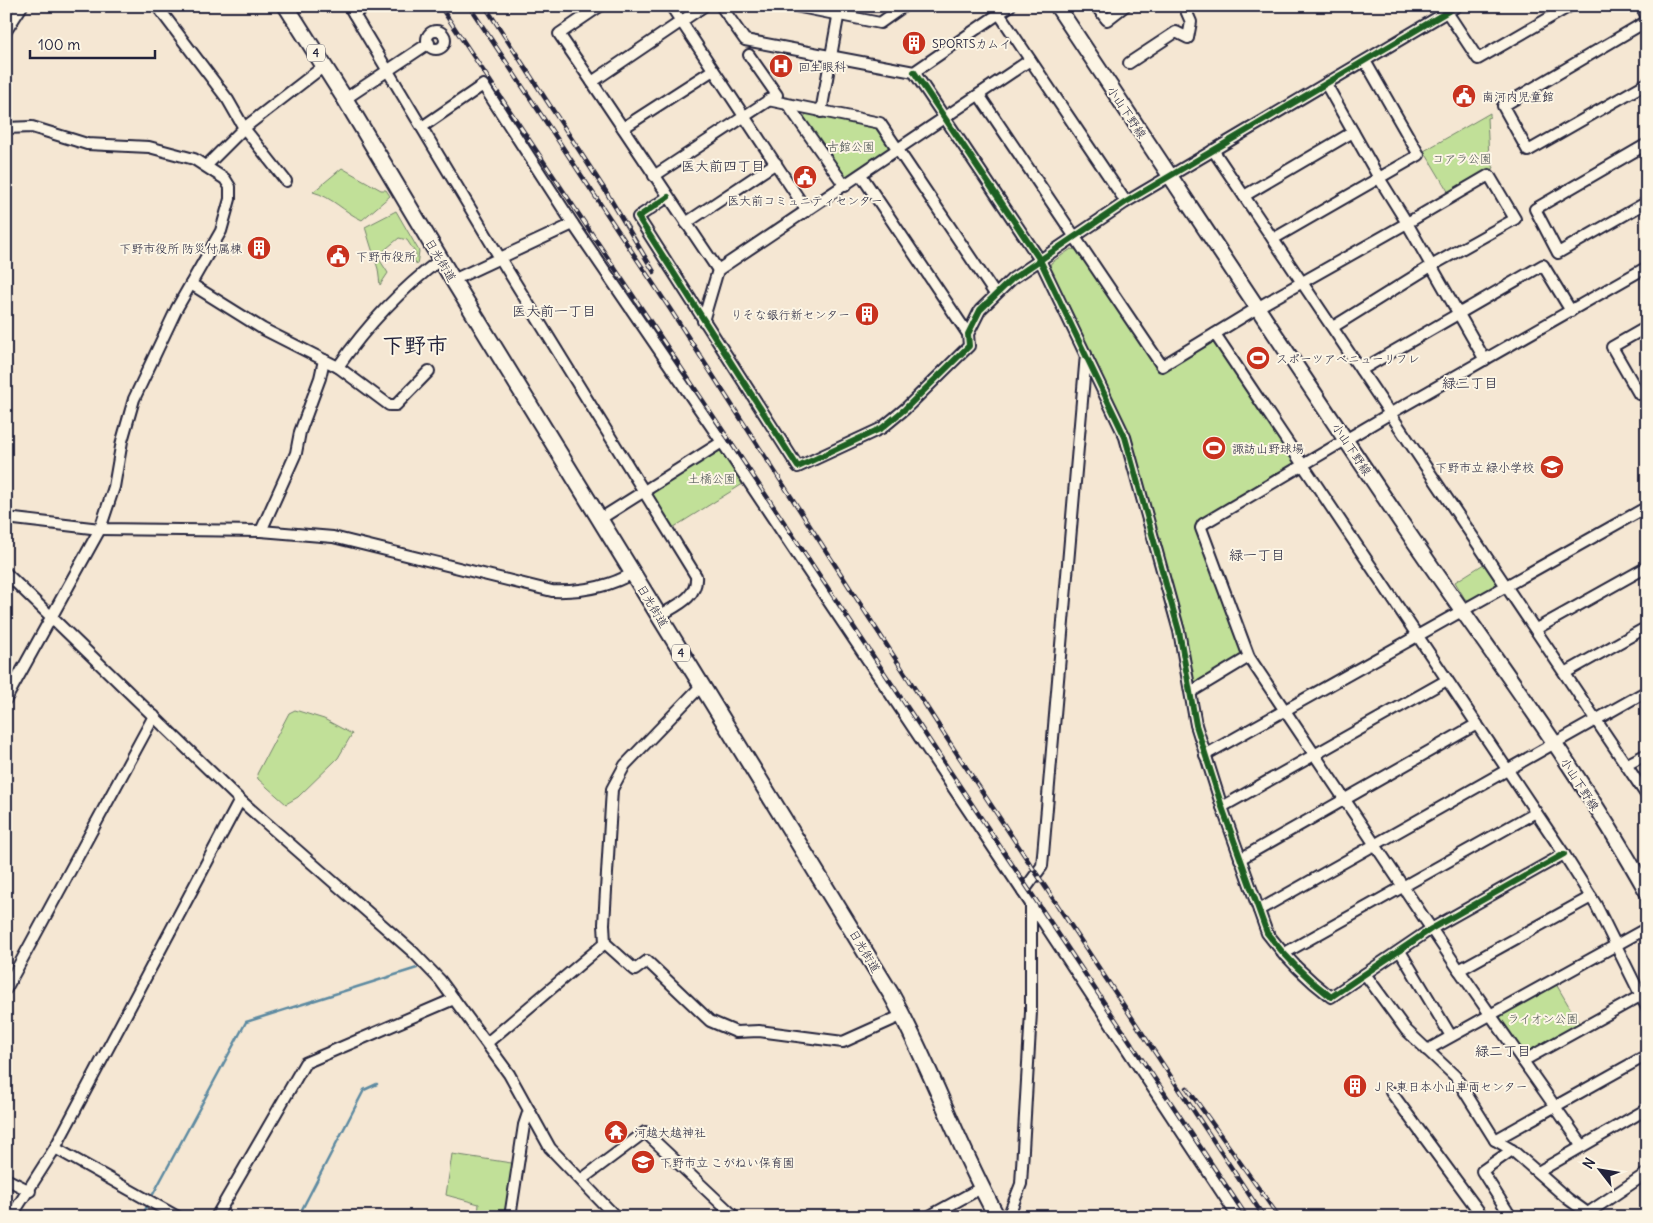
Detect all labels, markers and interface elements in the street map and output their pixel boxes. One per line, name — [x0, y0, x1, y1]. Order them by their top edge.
scale bar — [30, 28, 155, 60]
building icon: SPORTSカムイ — [901, 30, 927, 56]
text: 100 m — [38, 35, 80, 54]
place label: SPORTSカムイ — [932, 36, 1011, 51]
road number: 4 — [307, 44, 325, 62]
hospital icon: 回生眼科 — [768, 53, 794, 79]
place label: 回生眼科 — [798, 59, 846, 74]
street label: 小山下野線 — [1104, 83, 1150, 141]
public building icon: 南河内児童館 — [1451, 83, 1477, 109]
place label: 南河内児童館 — [1482, 89, 1554, 104]
park label: 古館公園 — [827, 139, 875, 154]
park label: コアラ公園 — [1432, 151, 1492, 166]
district label: 医大前四丁目 — [681, 157, 765, 175]
public building icon: 医大前コミュニティセンター — [792, 164, 818, 190]
place label: 医大前コミュニティセンター — [727, 193, 883, 208]
building icon: 下野市役所 防災付属棟 — [246, 235, 272, 261]
street label: 日光街道 — [422, 236, 460, 284]
place label: 下野市役所 防災付属棟 — [119, 241, 242, 256]
public building icon: 下野市役所 — [325, 243, 351, 269]
place label: 下野市役所 — [356, 249, 416, 264]
building icon: りそな銀行新センター — [854, 301, 880, 327]
district label: 医大前一丁目 — [512, 302, 596, 320]
place label: りそな銀行新センター — [730, 307, 850, 322]
district label: 下野市 — [382, 331, 448, 359]
sports icon: スポーツアベニューリフレ — [1245, 345, 1271, 371]
place label: スポーツアベニューリフレ — [1276, 351, 1420, 366]
district label: 緑三丁目 — [1442, 374, 1498, 392]
street label: 小山下野線 — [1329, 420, 1375, 478]
sports icon: 諏訪山野球場 — [1201, 435, 1227, 461]
place label: 諏訪山野球場 — [1232, 441, 1304, 456]
school or university icon: 下野市立 緑小学校 — [1539, 454, 1565, 480]
place label: 下野市立 緑小学校 — [1435, 460, 1534, 475]
park label: 土橋公園 — [688, 471, 736, 486]
district label: 緑一丁目 — [1229, 546, 1285, 564]
street label: 日光街道 — [634, 582, 672, 630]
road number: 4 — [672, 644, 690, 661]
street label: 小山下野線 — [1557, 755, 1603, 813]
street label: 日光街道 — [846, 927, 884, 975]
park label: ライオン公園 — [1507, 1011, 1579, 1026]
district label: 緑二丁目 — [1475, 1042, 1531, 1060]
building icon: ＪＲ東日本小山車両センター — [1342, 1073, 1368, 1099]
place label: ＪＲ東日本小山車両センター — [1372, 1079, 1528, 1094]
temple icon: 河越大越神社 — [603, 1119, 629, 1145]
place label: 河越大越神社 — [634, 1125, 706, 1140]
north arrow — [1576, 1146, 1626, 1196]
school or university icon: 下野市立 こがねい保育園 — [630, 1149, 656, 1175]
place label: 下野市立 こがねい保育園 — [660, 1155, 795, 1170]
text: N — [1579, 1155, 1599, 1172]

